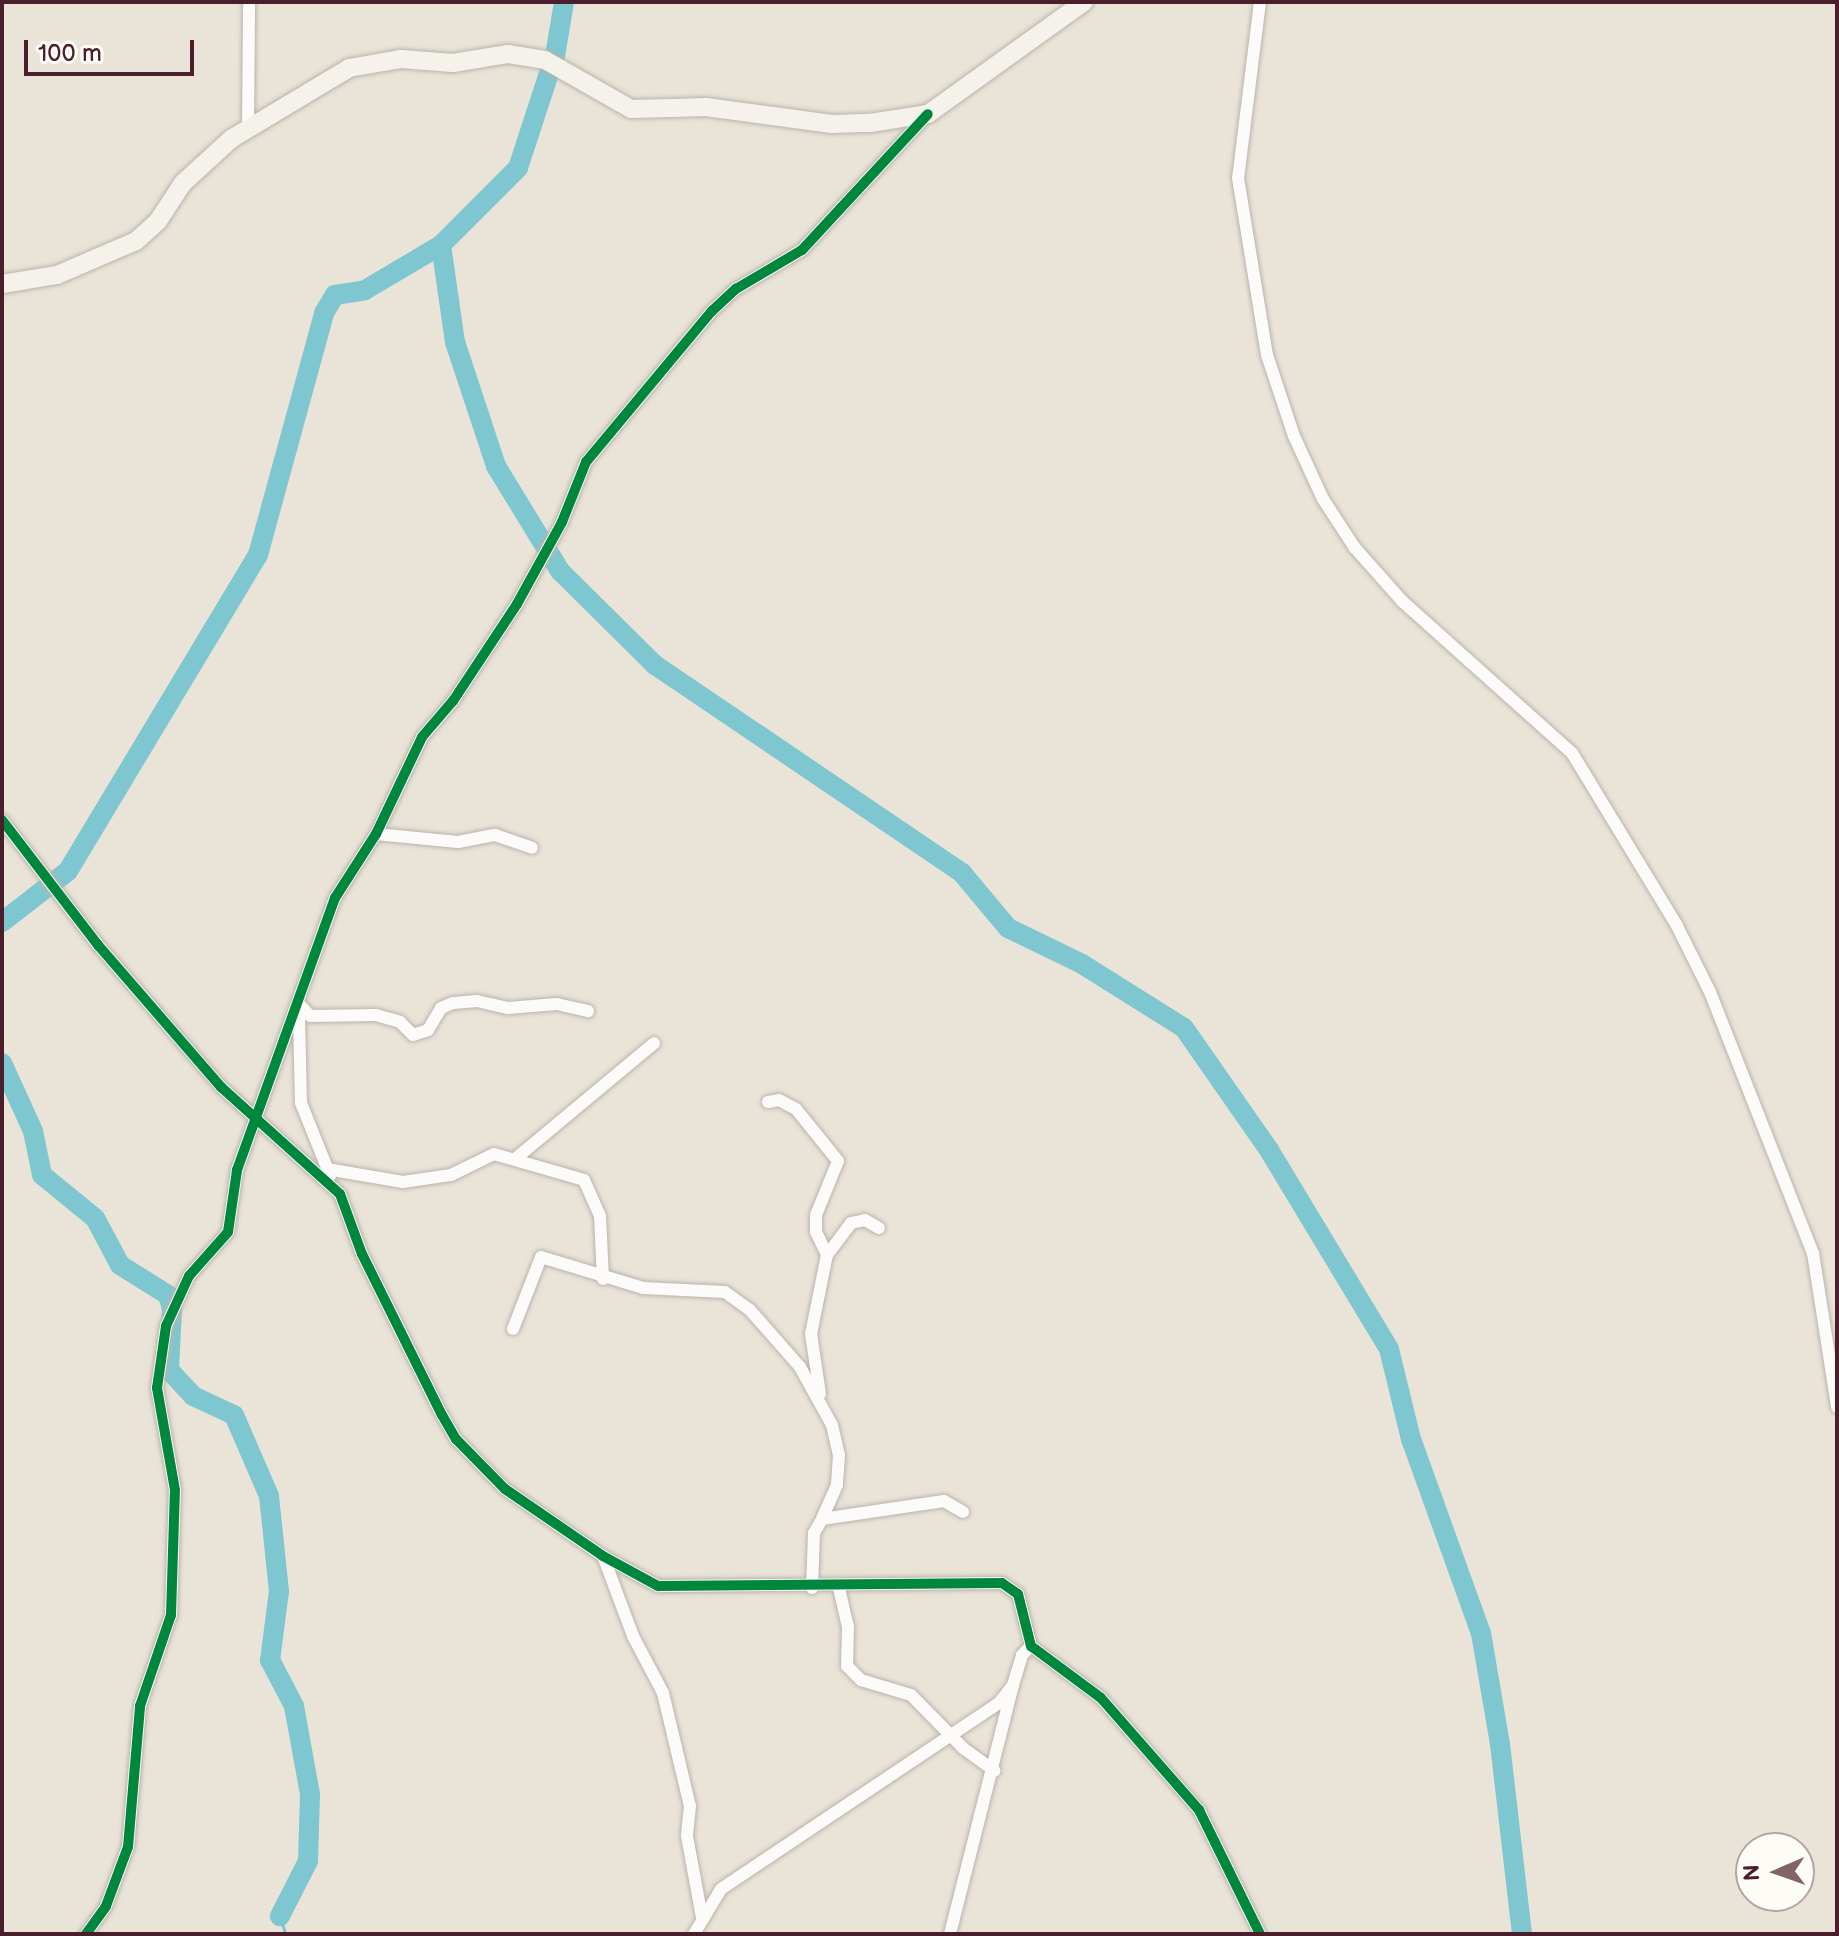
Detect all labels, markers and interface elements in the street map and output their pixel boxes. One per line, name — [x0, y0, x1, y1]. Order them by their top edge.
scale bar — [28, 24, 198, 74]
text: 100 m — [38, 39, 102, 68]
north arrow — [1735, 1832, 1815, 1912]
text: N — [1739, 1864, 1766, 1882]

